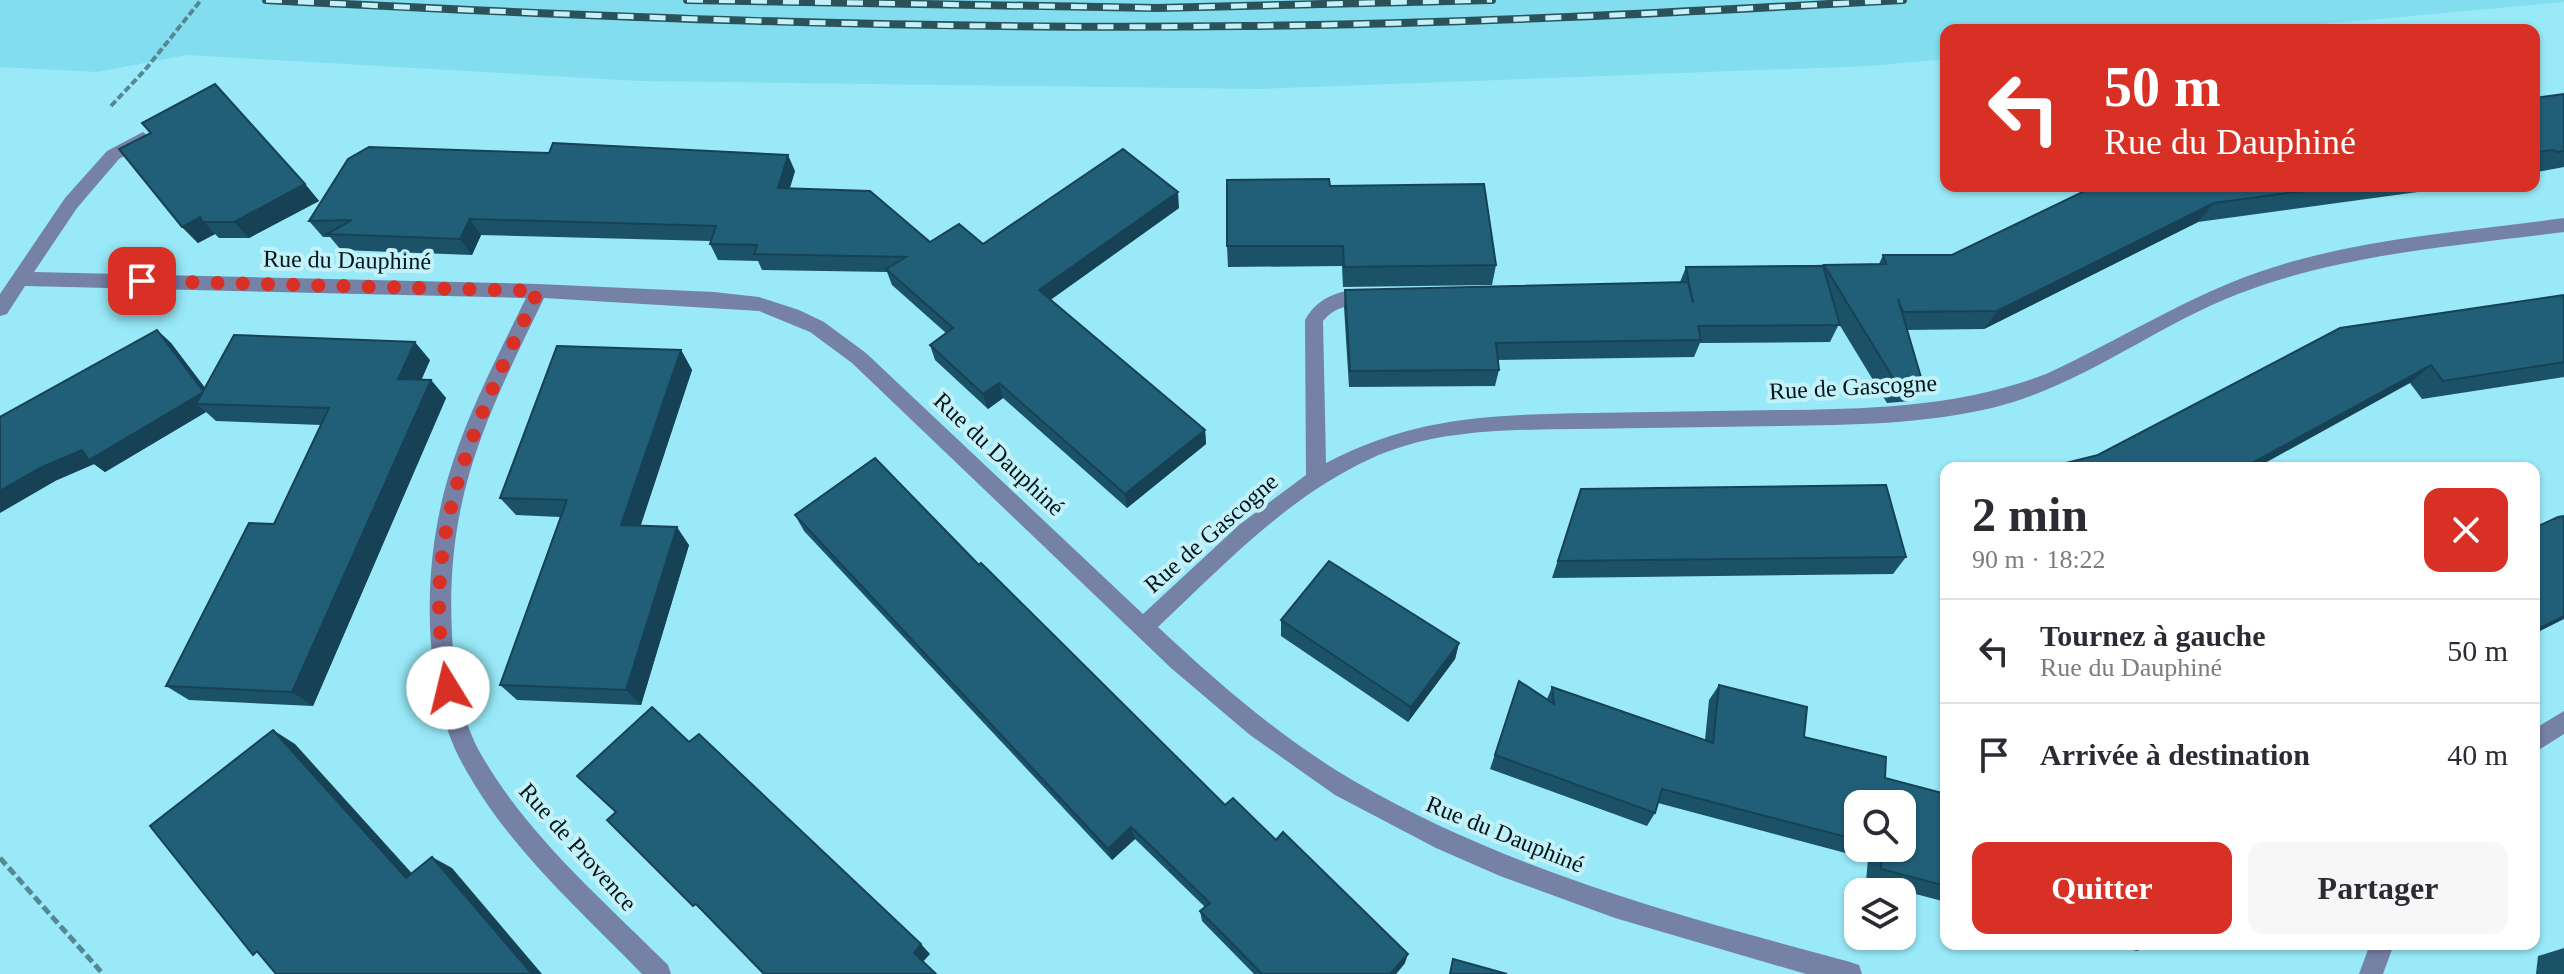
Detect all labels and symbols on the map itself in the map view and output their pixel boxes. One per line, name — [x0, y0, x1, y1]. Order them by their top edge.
street label: Rue du Dauphiné — [263, 246, 431, 274]
pin — [108, 247, 176, 315]
street label: Rue de Gascogne — [1768, 370, 1938, 404]
street label: Rue du Dauphiné — [929, 387, 1069, 521]
street label: Rue de Gascogne — [1139, 468, 1283, 598]
position arrow — [406, 646, 490, 730]
street label: Rue de Provence — [514, 778, 642, 916]
street label: Rue du Dauphiné — [1422, 790, 1588, 878]

